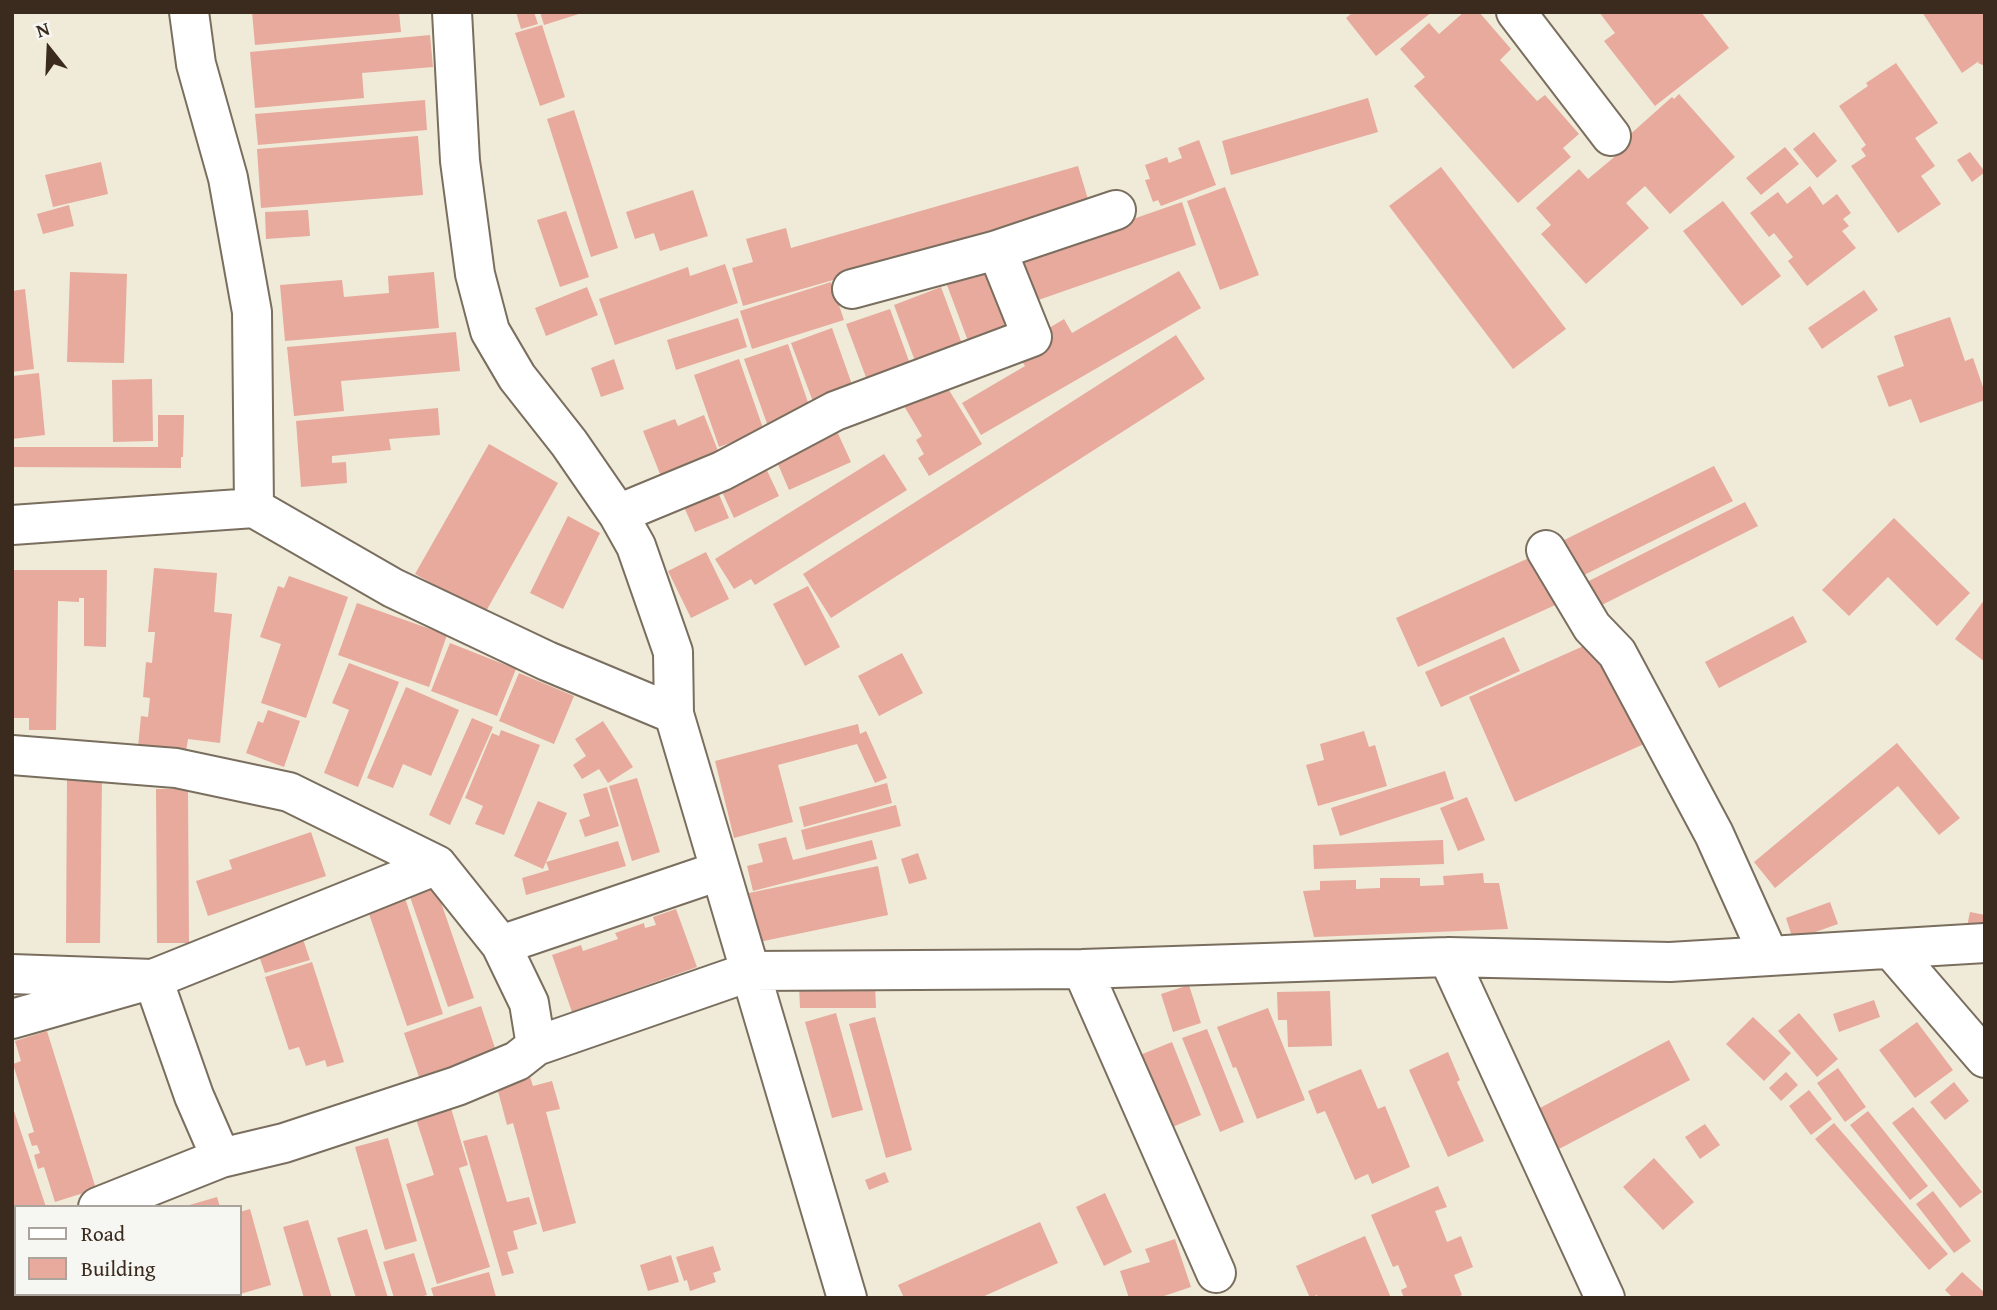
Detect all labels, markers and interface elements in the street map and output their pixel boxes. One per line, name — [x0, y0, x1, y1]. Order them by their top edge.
north arrow — [14, 14, 84, 84]
text: N — [32, 14, 53, 44]
legend — [14, 1205, 242, 1296]
text: Road — [81, 1218, 125, 1249]
text: Building — [81, 1253, 155, 1284]

